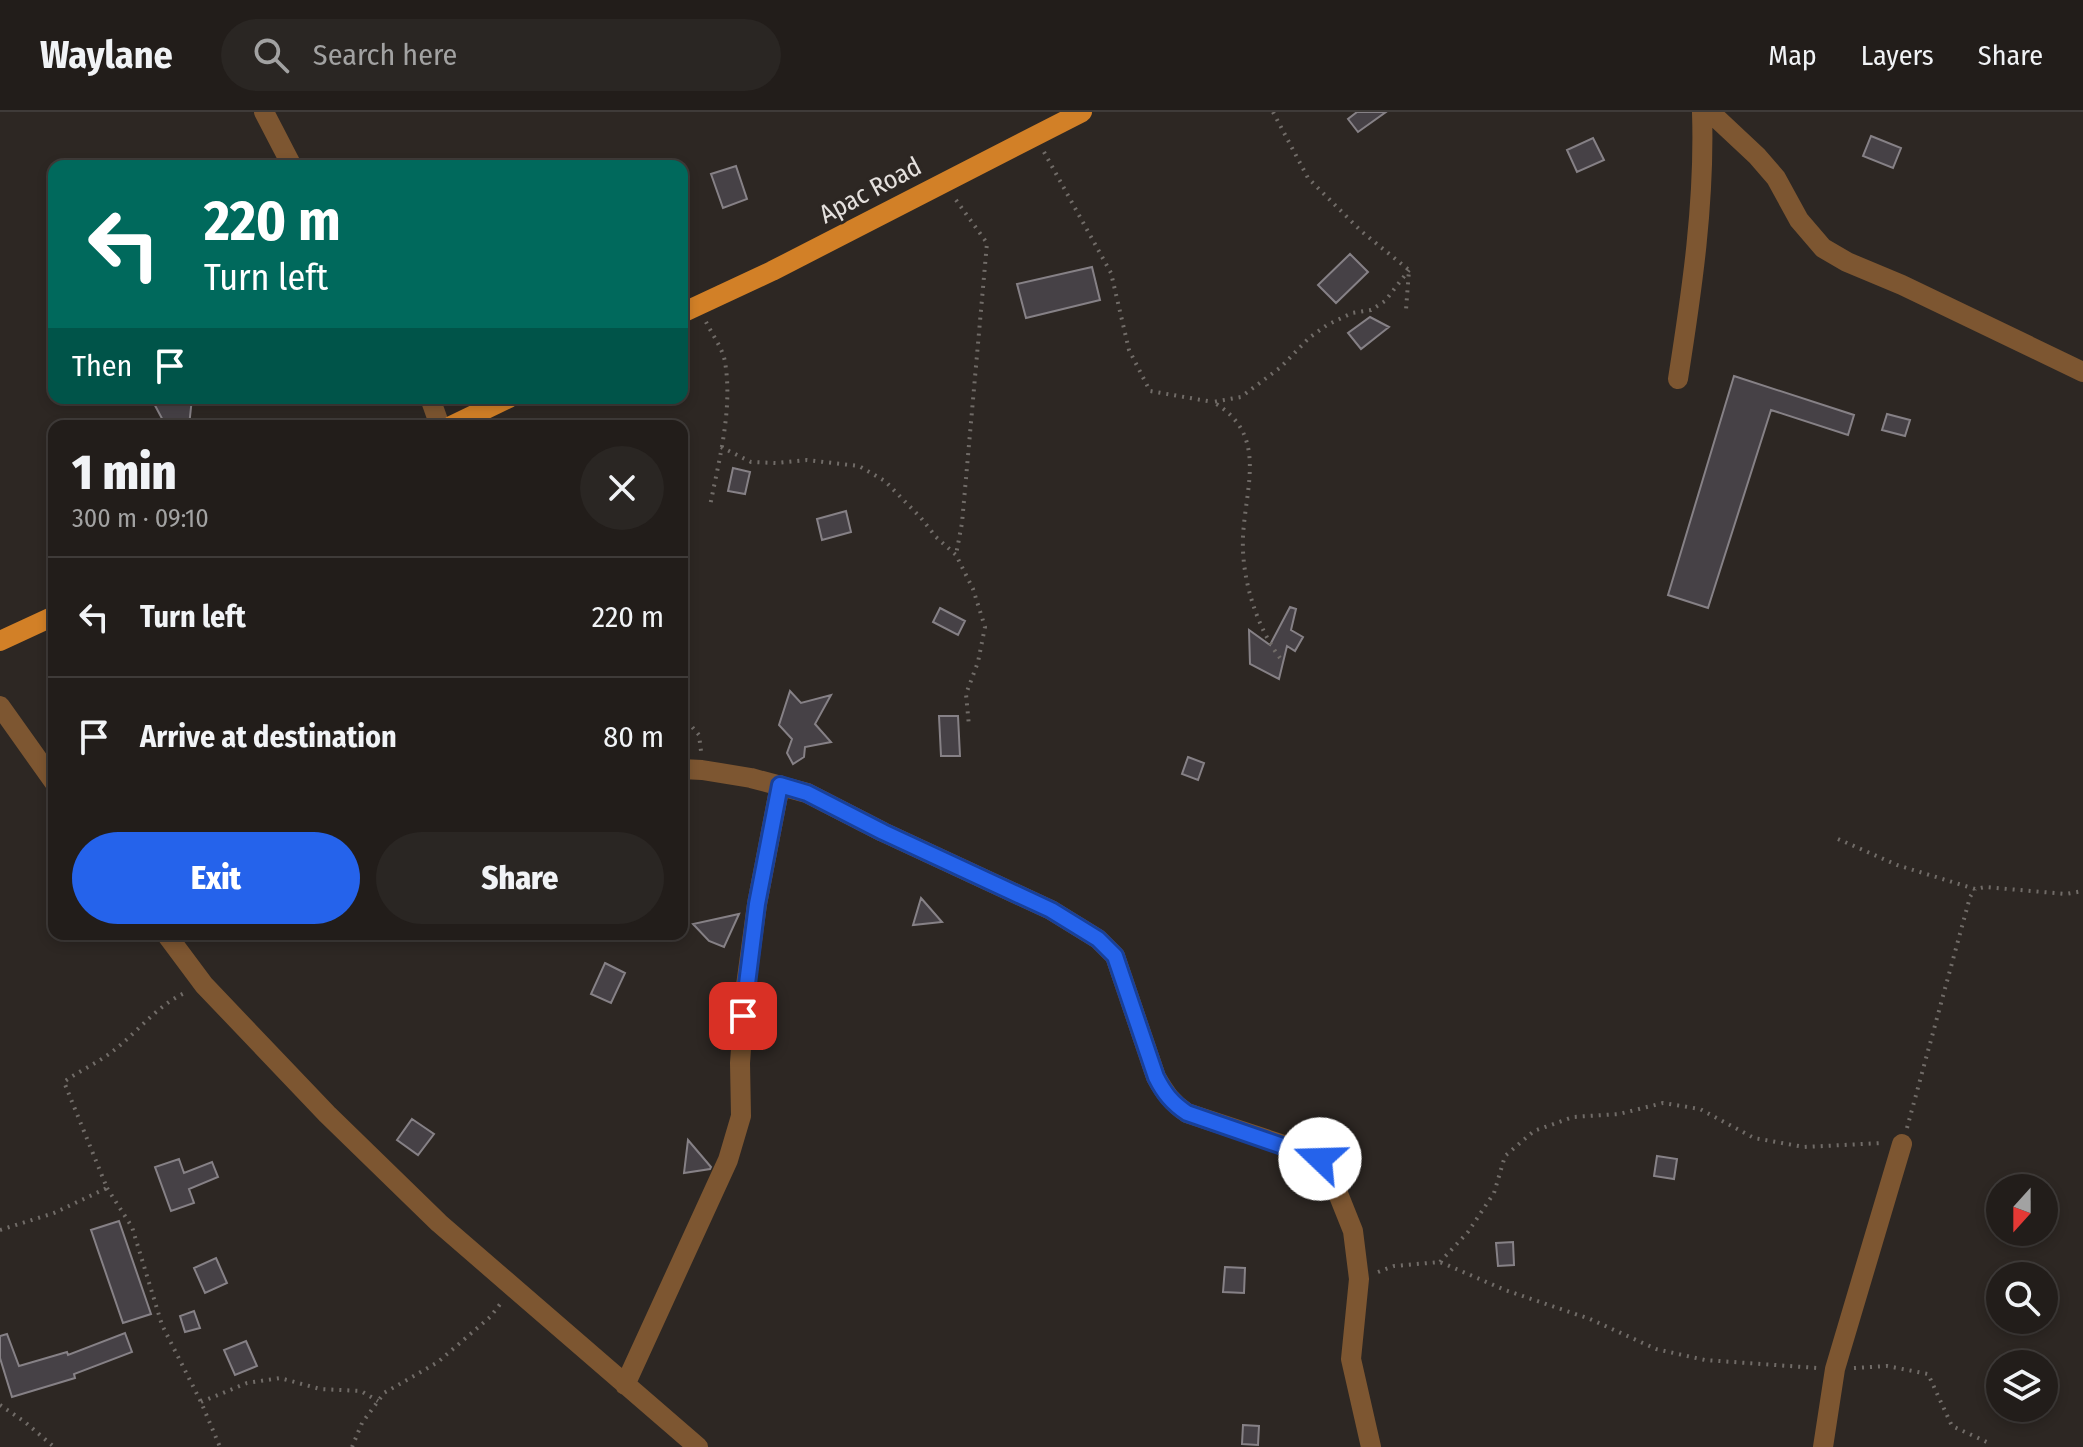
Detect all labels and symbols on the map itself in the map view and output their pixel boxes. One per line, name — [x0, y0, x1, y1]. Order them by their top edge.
street label: Apac Road — [814, 151, 927, 230]
pin — [709, 982, 777, 1050]
position arrow — [1278, 1117, 1362, 1201]
north arrow — [1986, 1174, 2058, 1246]

